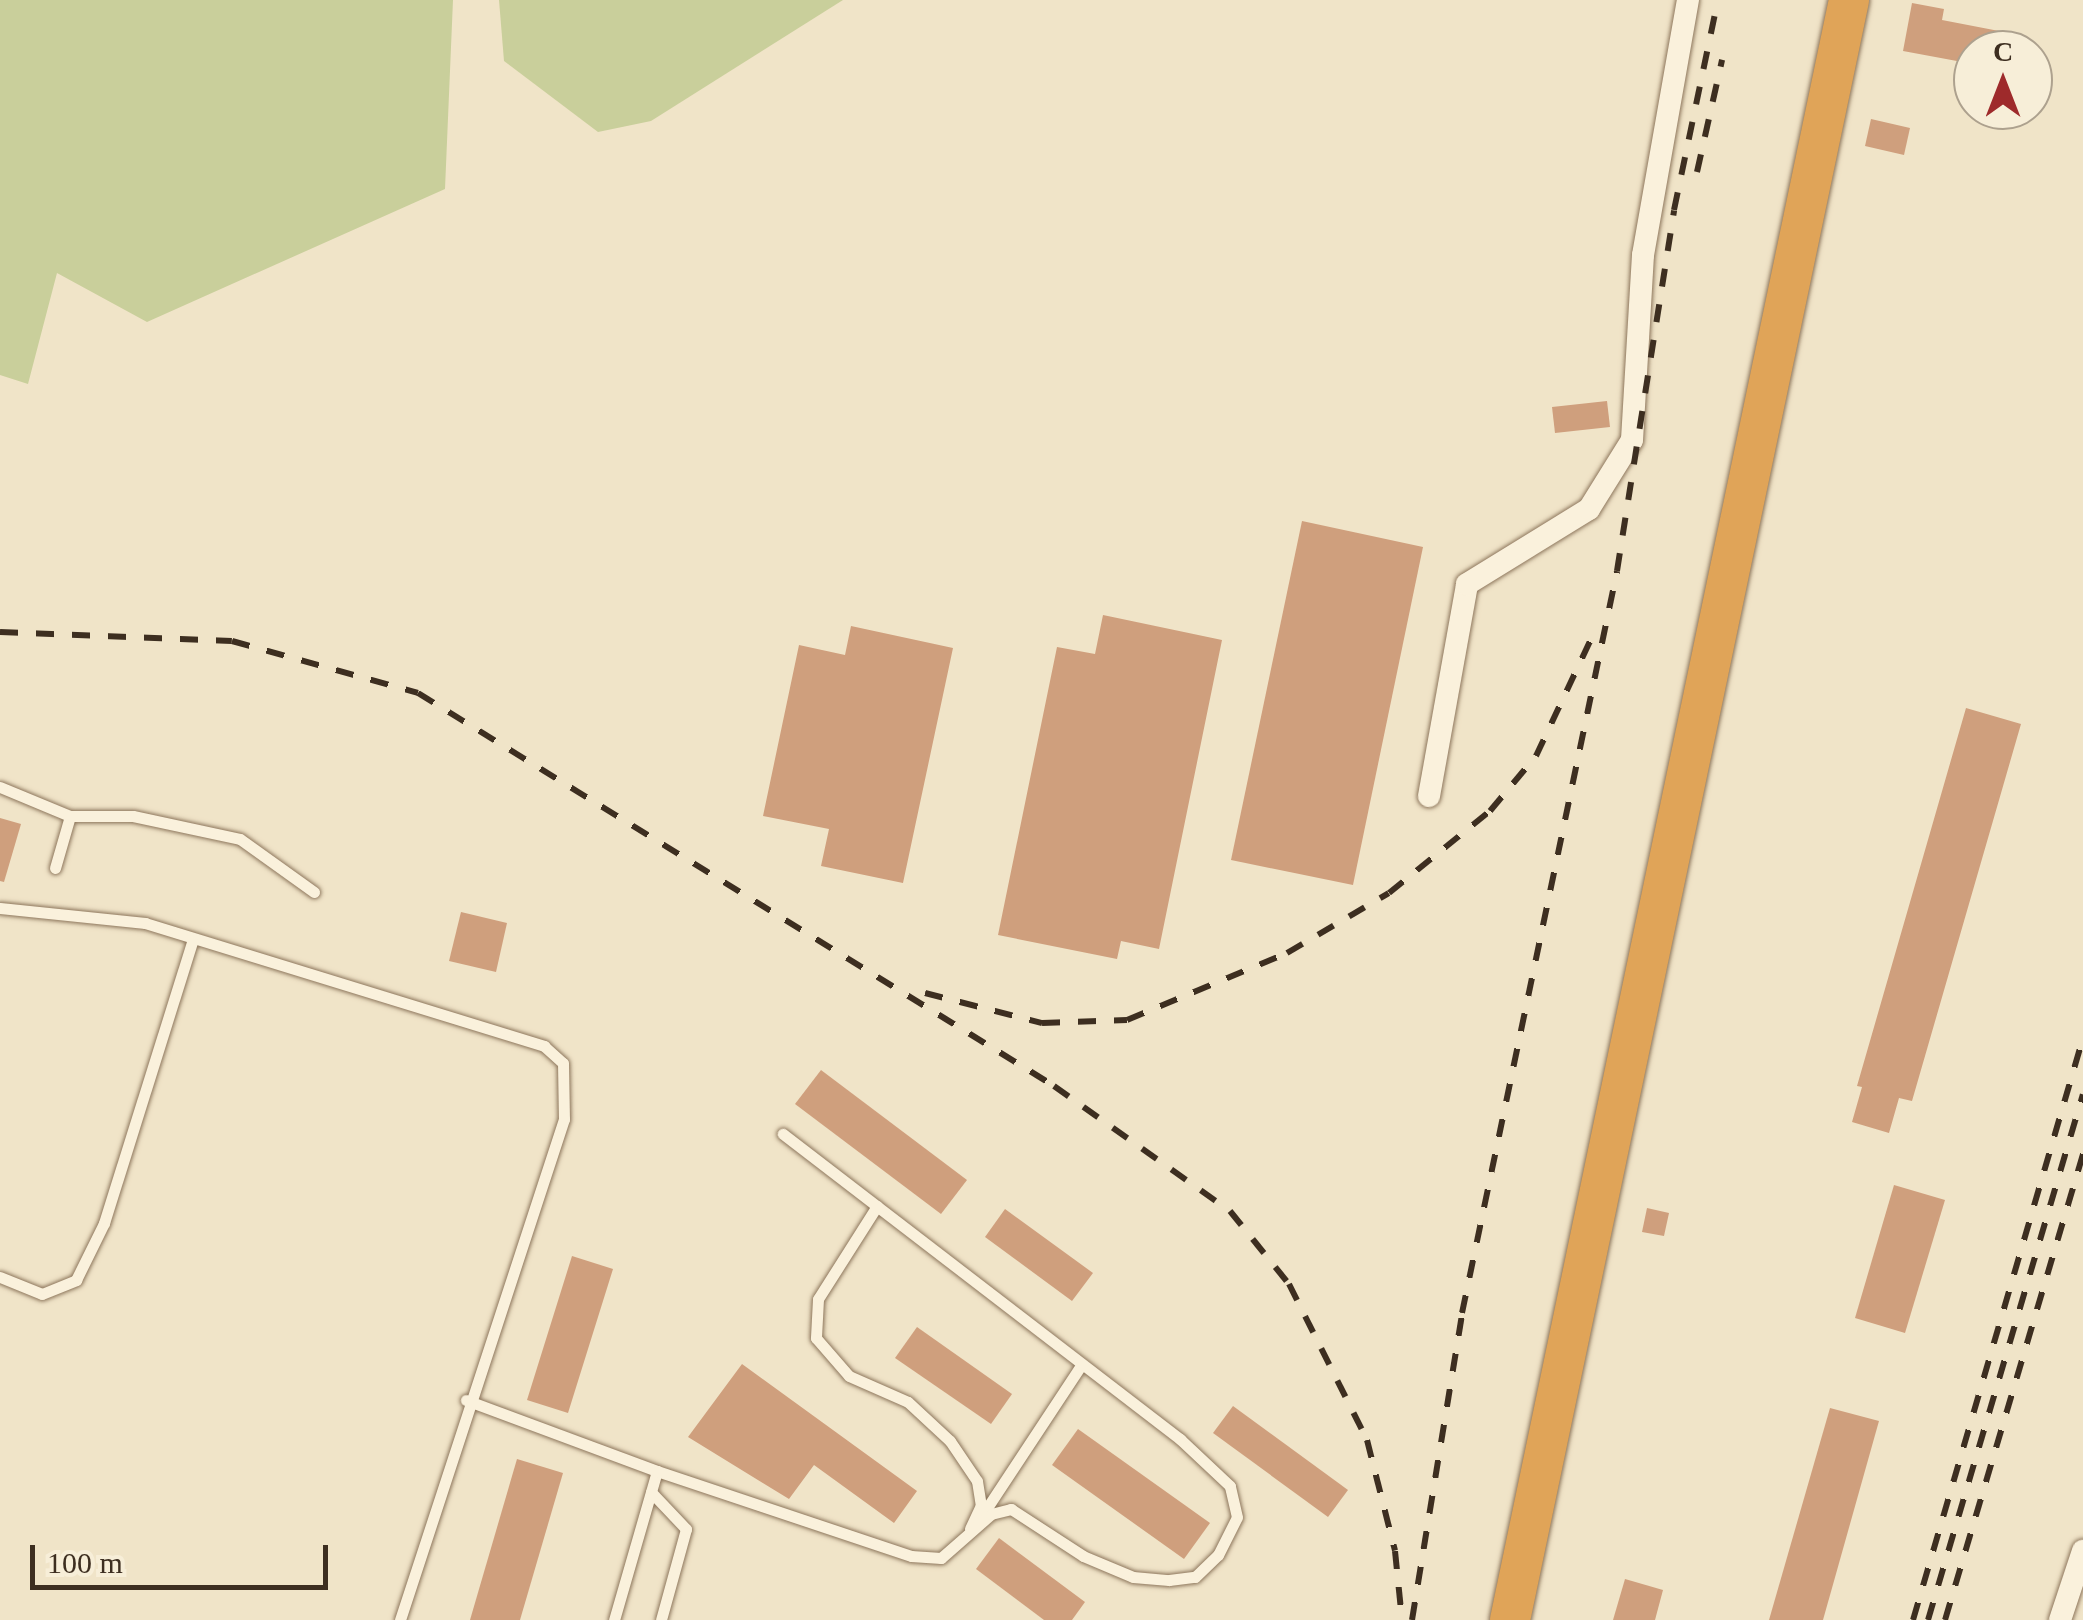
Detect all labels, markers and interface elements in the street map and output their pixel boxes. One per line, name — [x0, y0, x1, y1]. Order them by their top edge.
north arrow — [1953, 30, 2053, 130]
text: С — [1993, 36, 2013, 67]
scale bar — [35, 1525, 332, 1587]
text: 100 m — [47, 1546, 123, 1579]

